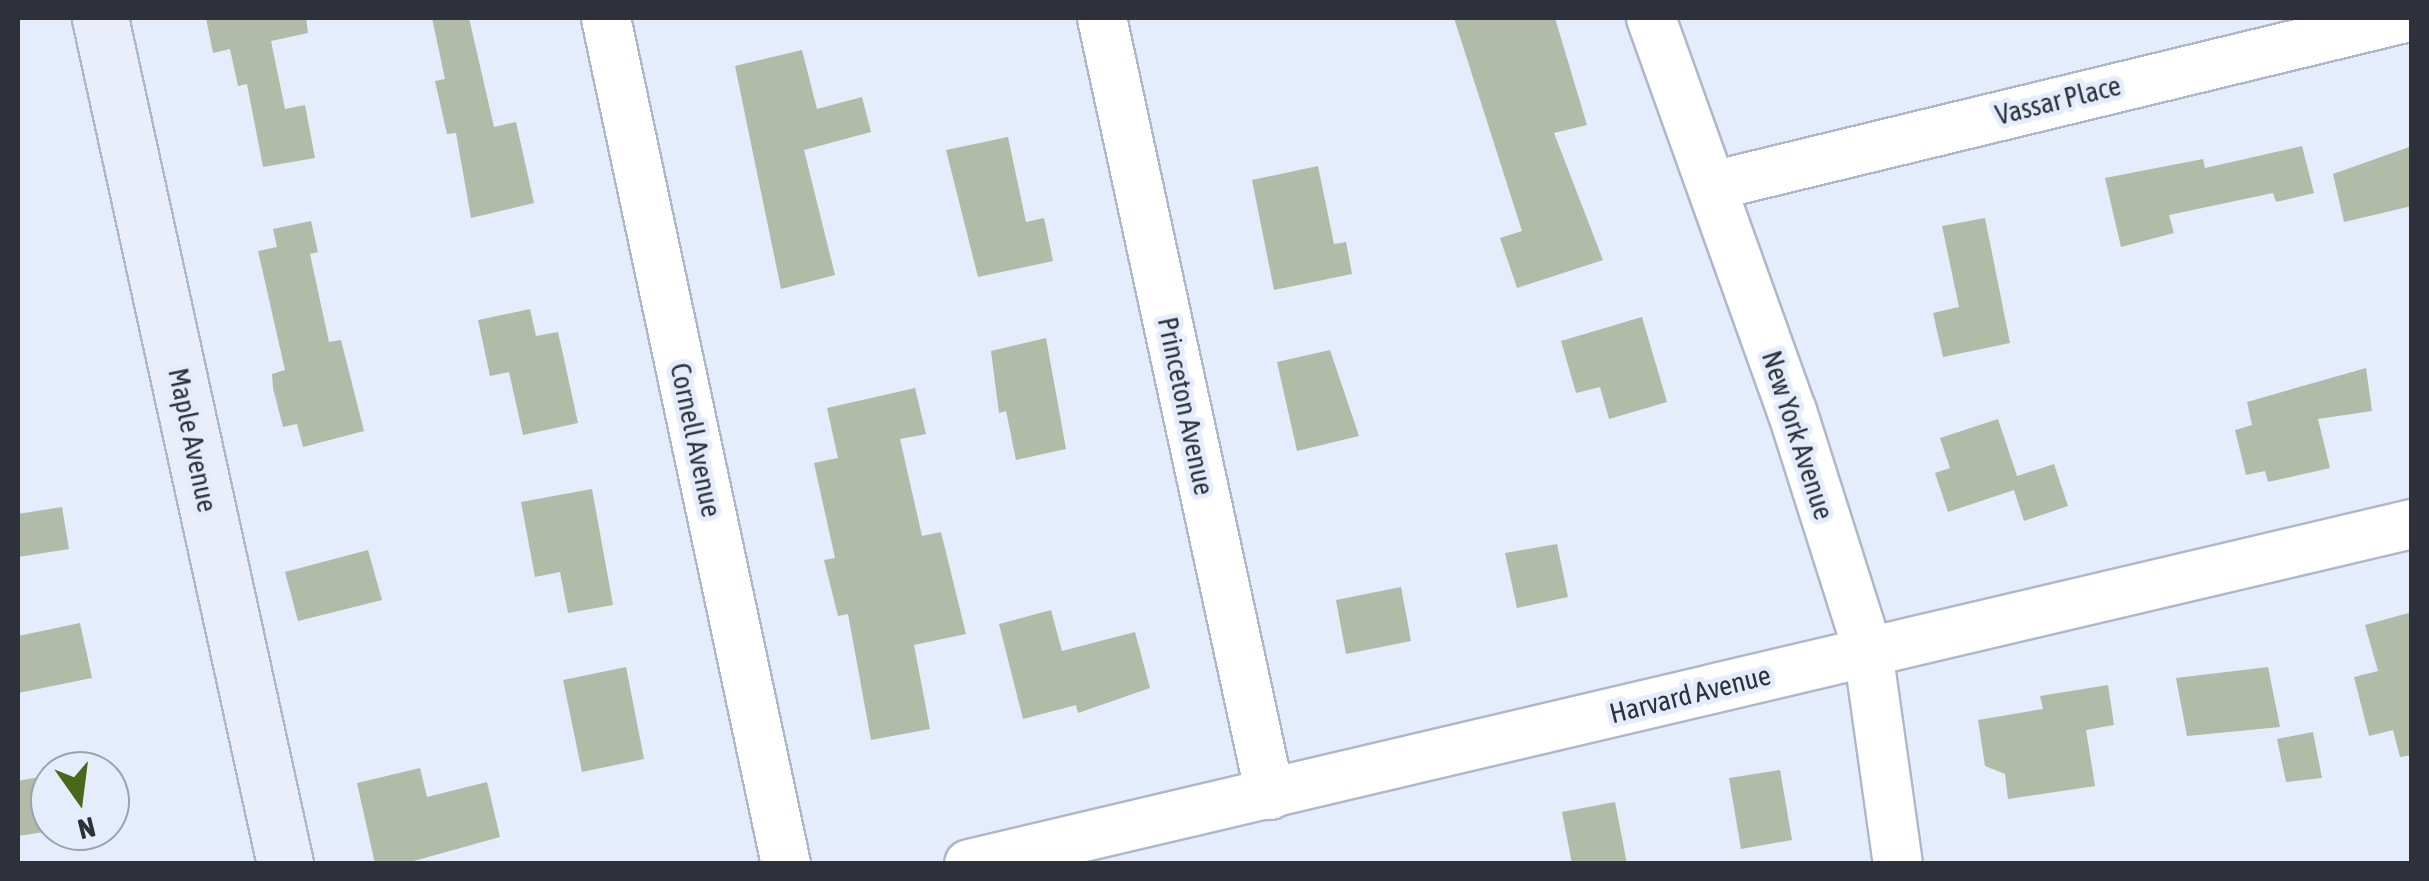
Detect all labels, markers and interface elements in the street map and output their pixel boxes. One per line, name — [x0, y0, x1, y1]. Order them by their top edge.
street label: Vassar Place — [1992, 68, 2124, 132]
street label: Princeton Avenue — [1151, 314, 1221, 498]
street label: New York Avenue — [1755, 346, 1841, 524]
street label: Cornell Avenue — [663, 360, 729, 520]
street label: Maple Avenue — [161, 365, 225, 515]
street label: Harvard Avenue — [1606, 658, 1774, 730]
north arrow — [30, 751, 130, 851]
text: N — [75, 811, 99, 846]

